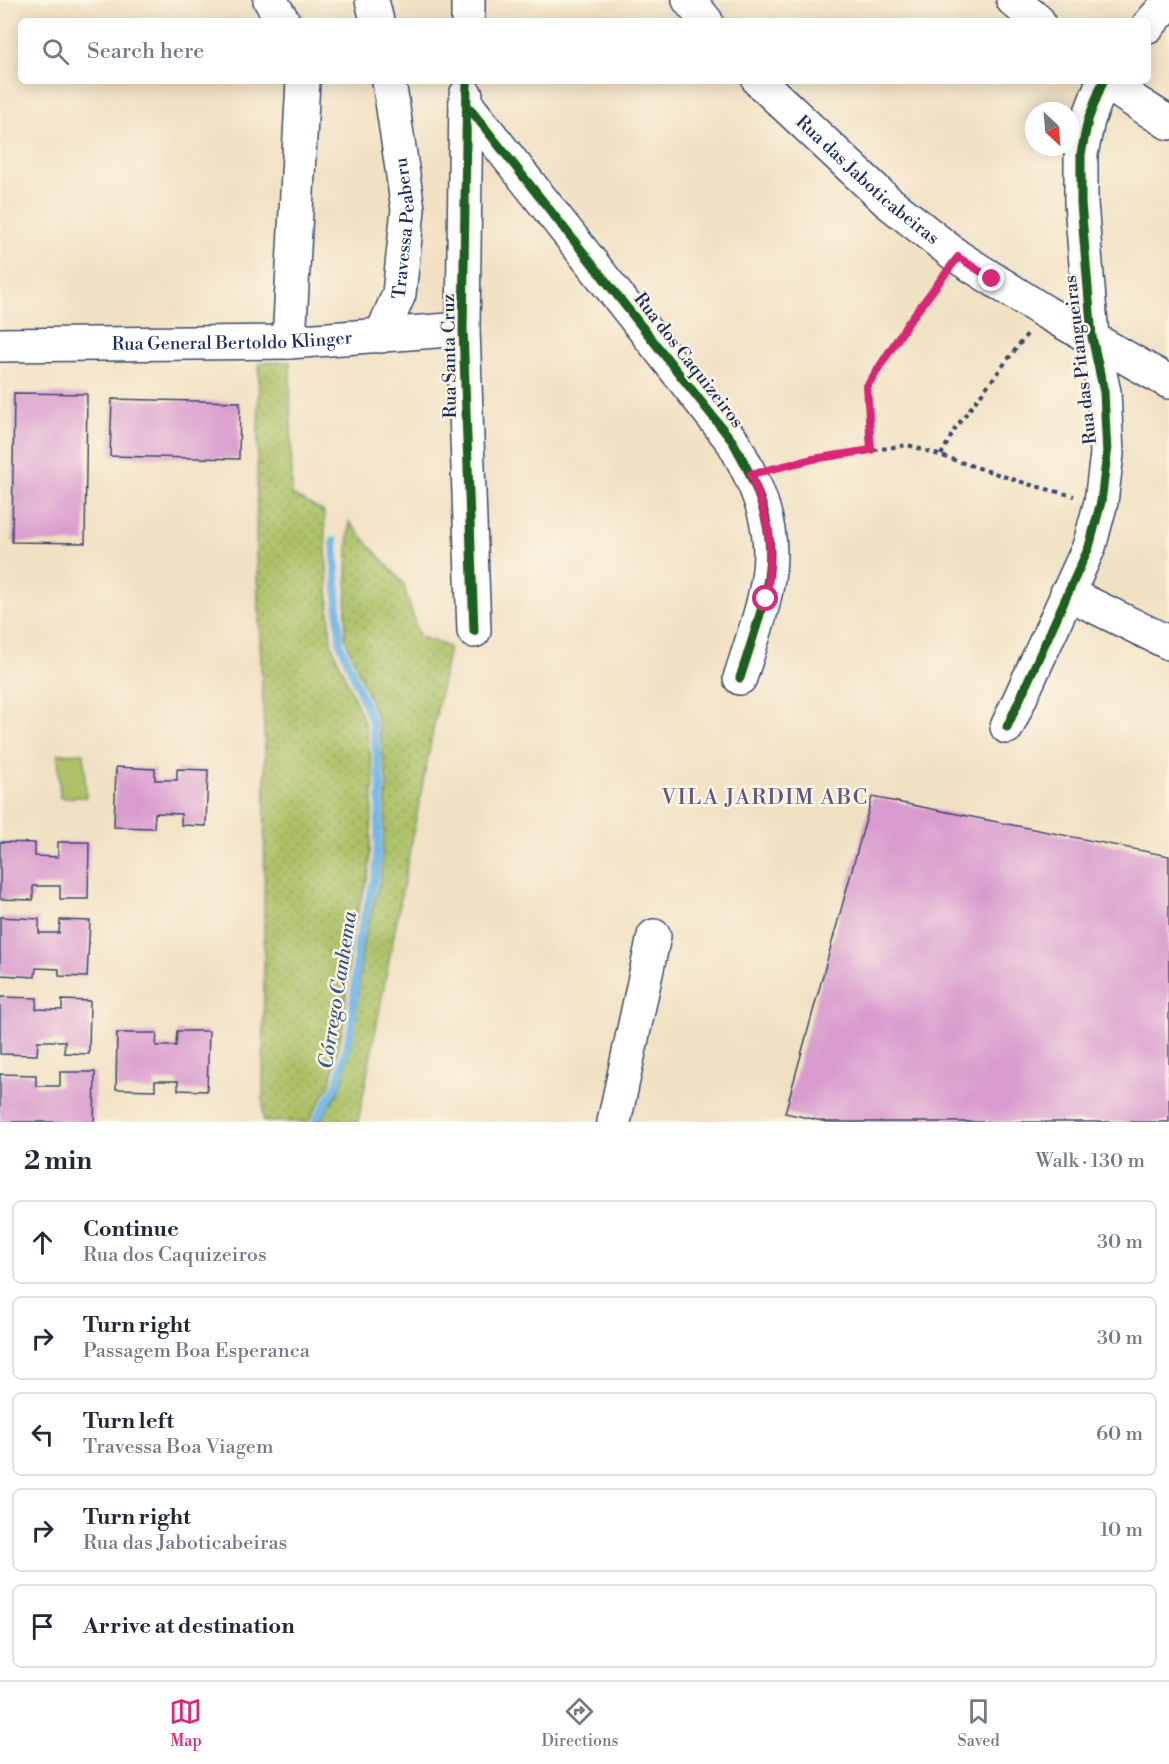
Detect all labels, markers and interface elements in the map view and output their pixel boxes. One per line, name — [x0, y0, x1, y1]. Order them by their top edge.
search box — [18, 18, 1151, 84]
icon: search — [39, 35, 72, 68]
text: Search here — [87, 38, 204, 65]
north arrow — [1025, 102, 1079, 156]
street label: Rua das Jaboticabeiras — [791, 111, 944, 250]
street label: Travessa Peaberu — [388, 155, 420, 300]
route end — [978, 265, 1004, 291]
street label: Rua das Pitangueiras — [1059, 274, 1102, 446]
street label: Rua dos Caquizeiros — [629, 288, 749, 433]
street label: Rua Santa Cruz — [437, 293, 462, 419]
street label: Rua General Bertoldo Klinger — [112, 326, 353, 356]
route start — [752, 585, 778, 611]
district label: VILA JARDIM ABC — [660, 785, 869, 811]
water label: Córrego Canhema — [314, 909, 363, 1071]
text: 2 min — [24, 1145, 92, 1177]
text: Walk · 130 m — [1036, 1149, 1145, 1174]
text: Continue — [83, 1216, 179, 1243]
icon: ahead — [26, 1226, 59, 1259]
text: 30 m — [1097, 1230, 1143, 1255]
text: Rua dos Caquizeiros — [83, 1243, 267, 1268]
text: Turn right — [83, 1312, 191, 1339]
icon: right — [26, 1322, 59, 1355]
text: 30 m — [1097, 1326, 1143, 1351]
text: Passagem Boa Esperanca — [83, 1339, 310, 1364]
text: Turn left — [83, 1408, 174, 1435]
icon: left — [26, 1418, 59, 1451]
text: 60 m — [1096, 1422, 1143, 1447]
text: Travessa Boa Viagem — [83, 1435, 273, 1460]
text: Turn right — [83, 1504, 191, 1531]
icon: right — [26, 1514, 59, 1547]
text: 10 m — [1100, 1518, 1143, 1543]
text: Rua das Jaboticabeiras — [83, 1531, 287, 1556]
icon: arrive — [26, 1610, 59, 1643]
text: Arrive at destination — [83, 1613, 295, 1640]
tab: Map — [169, 1695, 202, 1751]
tab: Directions — [541, 1695, 619, 1751]
tab: Saved — [957, 1695, 1000, 1751]

